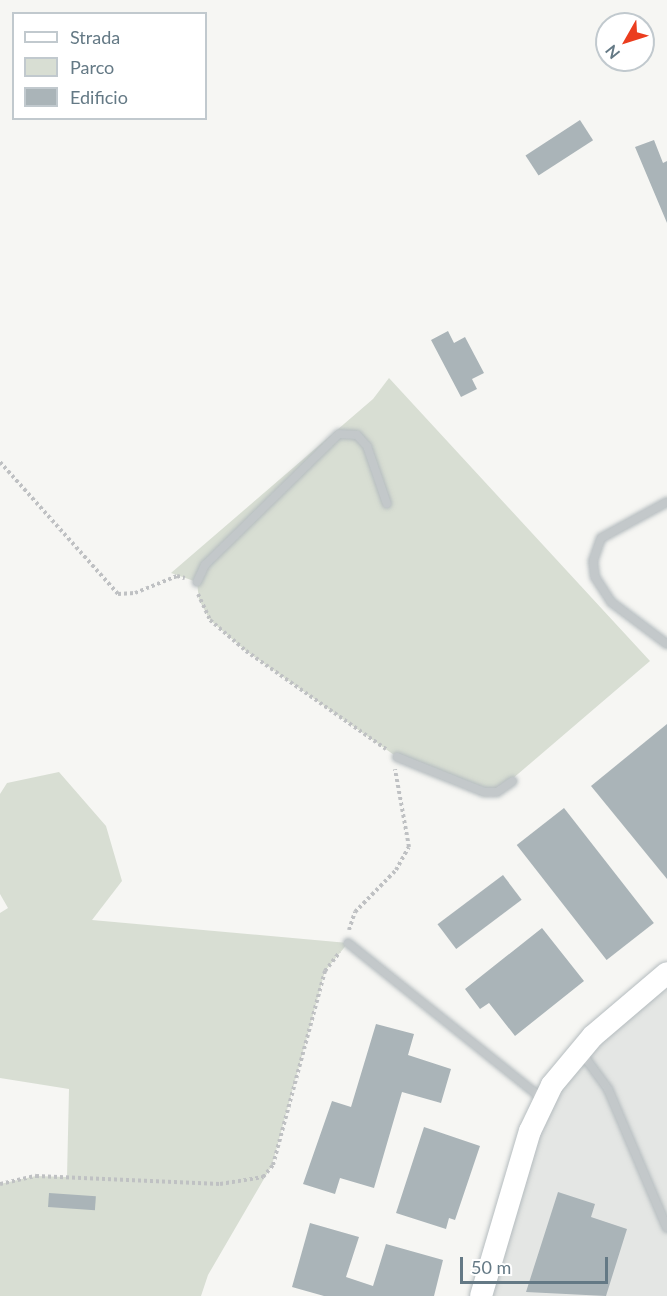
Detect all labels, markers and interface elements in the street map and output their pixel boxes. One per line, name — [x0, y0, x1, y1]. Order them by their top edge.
legend — [12, 12, 207, 120]
north arrow — [595, 12, 655, 72]
text: Strada — [70, 26, 120, 48]
text: N — [601, 42, 623, 63]
text: Parco — [70, 56, 114, 78]
text: Edificio — [70, 86, 128, 108]
scale bar — [463, 1245, 612, 1283]
text: 50 m — [471, 1256, 511, 1278]

